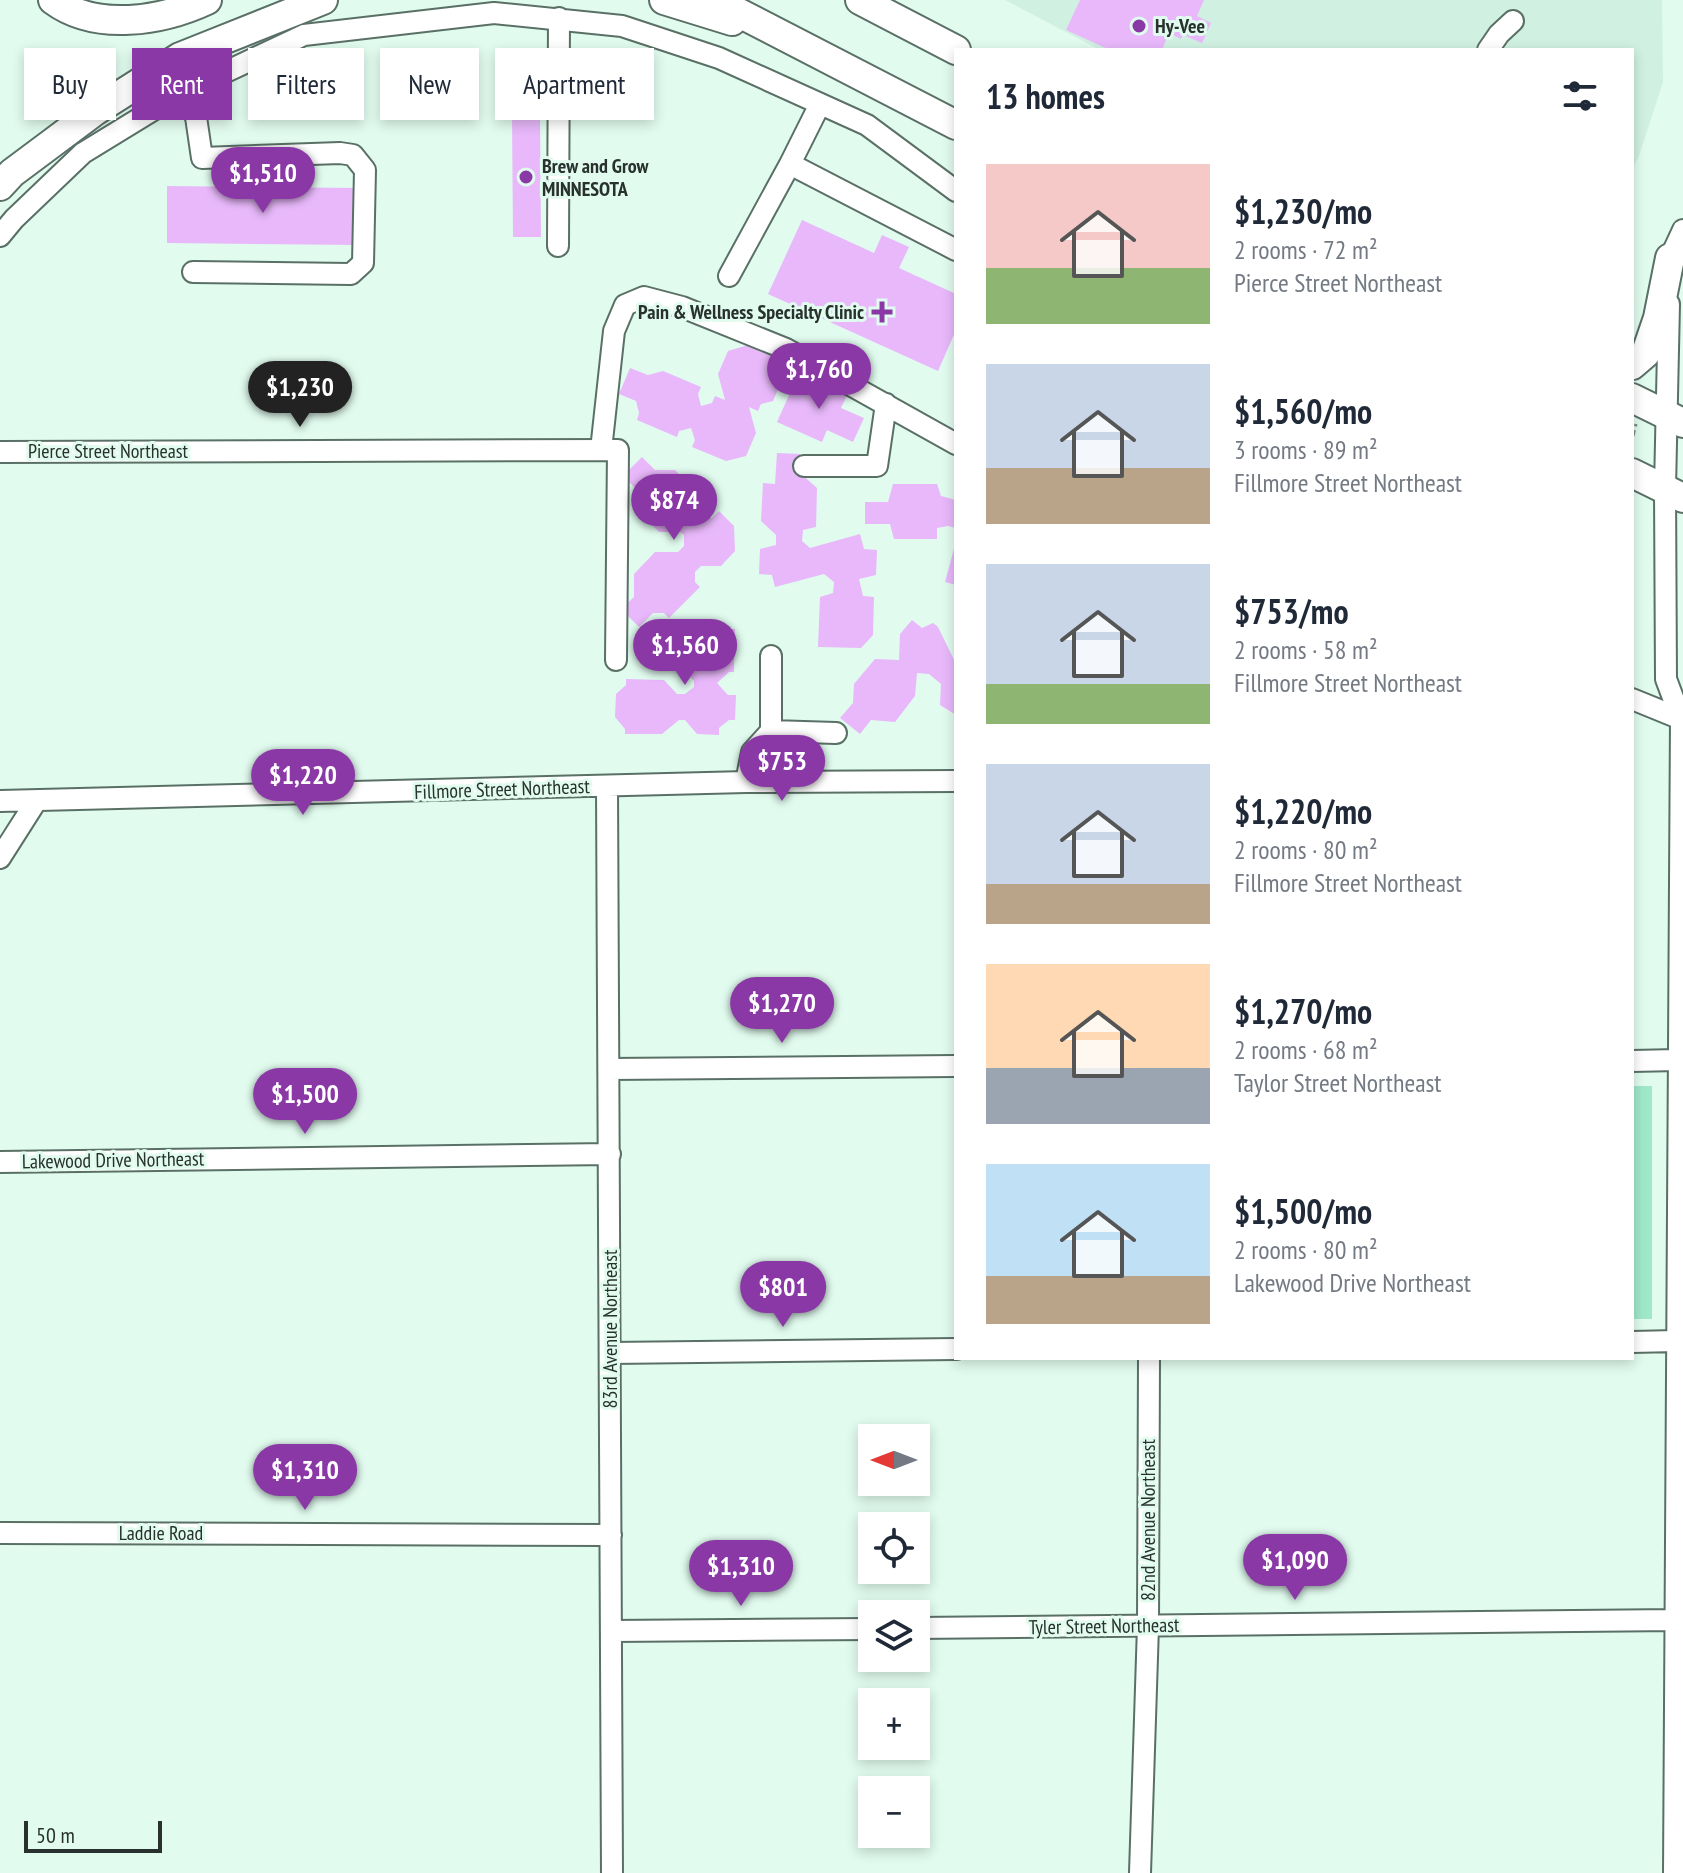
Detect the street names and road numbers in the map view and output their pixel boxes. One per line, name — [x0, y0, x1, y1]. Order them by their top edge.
street label: Pierce Street Northeast — [28, 438, 189, 464]
street label: Fillmore Street Northeast — [414, 773, 591, 805]
street label: Lakewood Drive Northeast — [22, 1145, 205, 1175]
street label: 83rd Avenue Northeast — [597, 1249, 623, 1408]
street label: 82nd Avenue Northeast — [1135, 1438, 1161, 1601]
street label: Laddie Road — [119, 1520, 203, 1546]
street label: Tyler Street Northeast — [1028, 1612, 1180, 1640]

